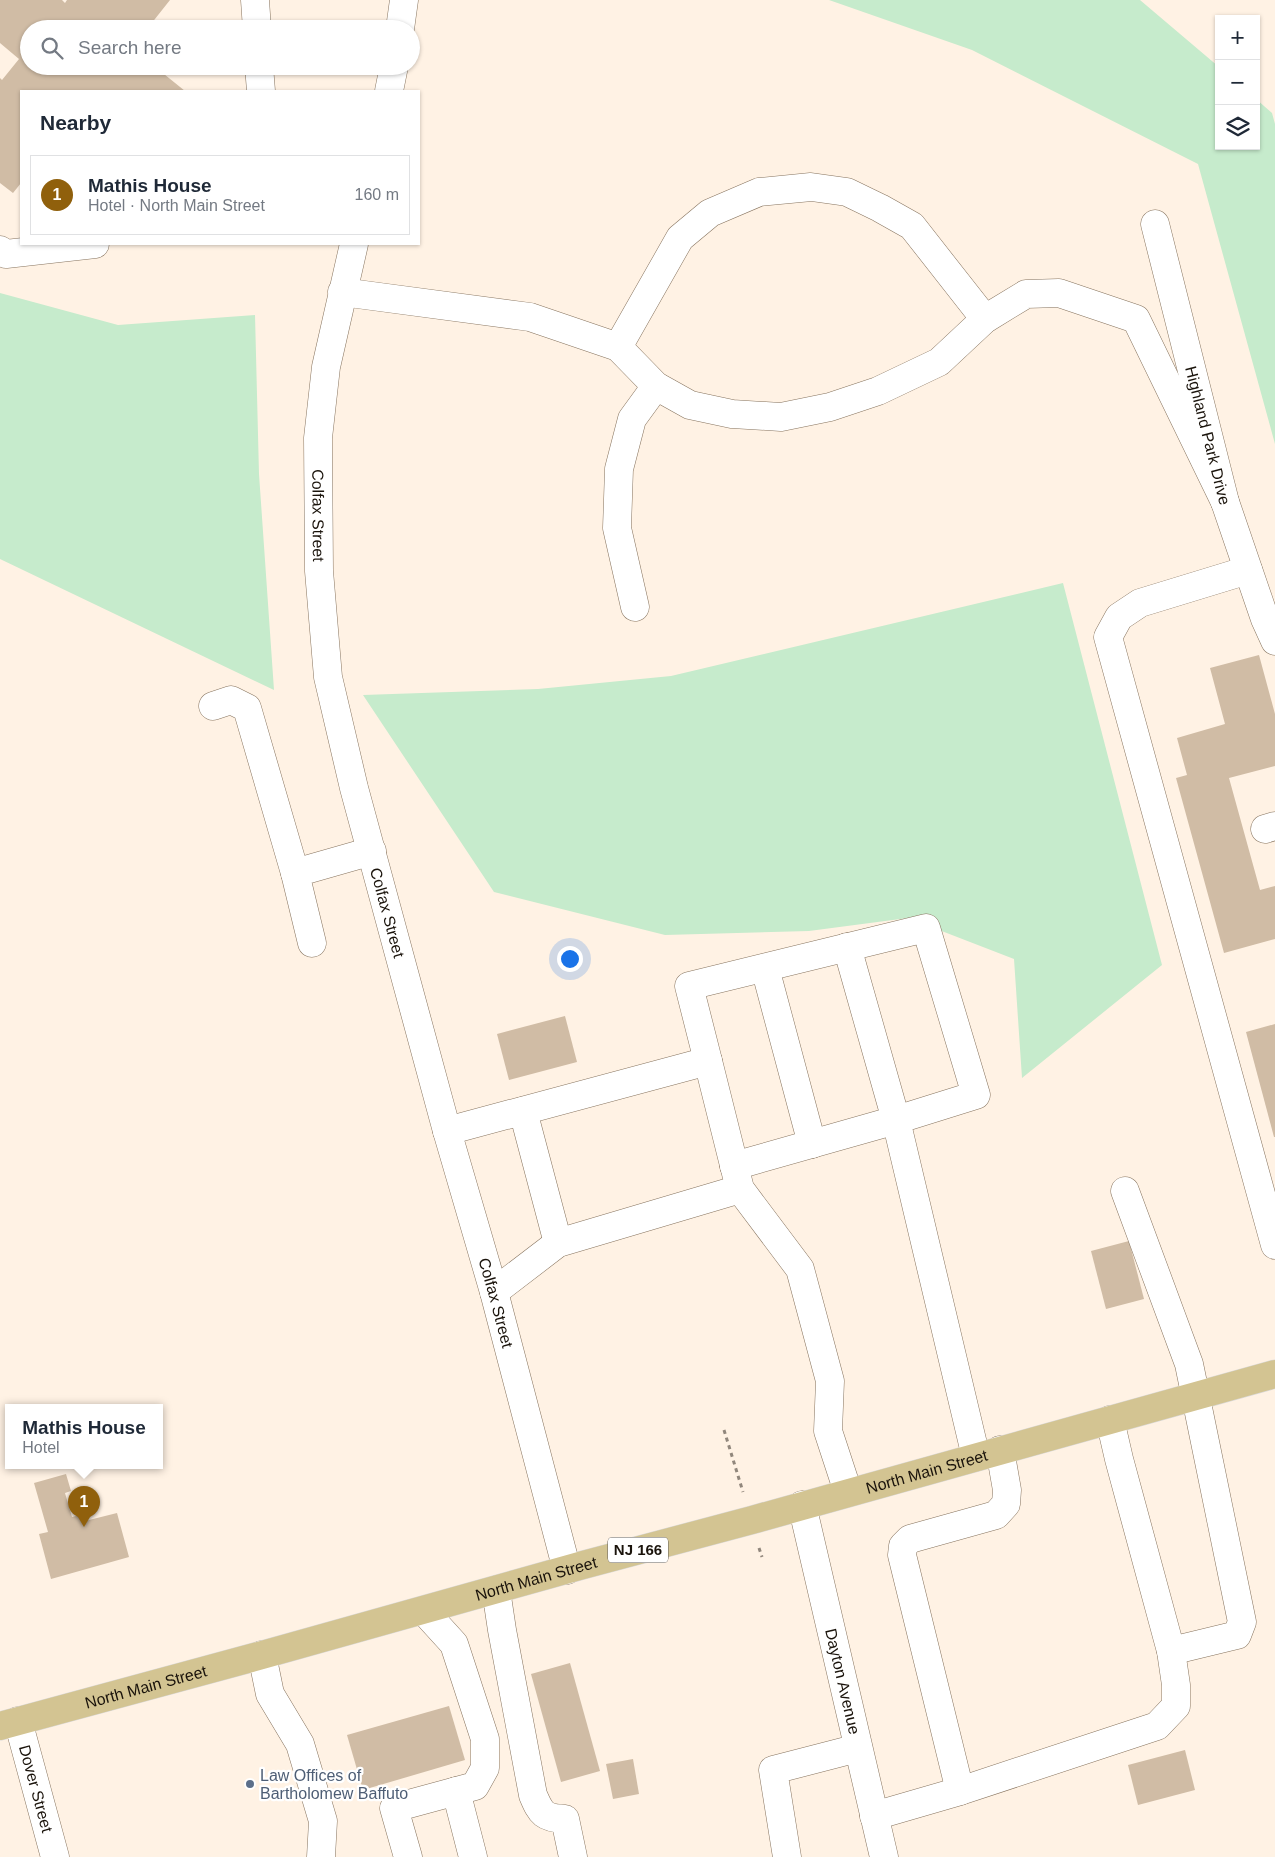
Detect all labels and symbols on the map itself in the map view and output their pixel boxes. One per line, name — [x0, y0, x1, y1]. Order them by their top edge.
street label: Highland Park Drive — [1182, 364, 1233, 507]
street label: Colfax Street — [309, 469, 327, 562]
street label: Colfax Street — [367, 866, 408, 960]
your location — [557, 946, 583, 972]
street label: Colfax Street — [475, 1256, 516, 1350]
street label: North Main Street — [864, 1447, 990, 1497]
pin: 1 — [68, 1486, 100, 1527]
road number: NJ 166 — [608, 1538, 668, 1562]
street label: North Main Street — [473, 1554, 599, 1604]
street label: Dayton Avenue — [822, 1627, 863, 1736]
street label: North Main Street — [83, 1662, 209, 1712]
street label: Dover Street — [16, 1743, 56, 1835]
place label: Law Offices of Bartholomew Baffuto — [260, 1767, 408, 1802]
marker: Law Offices of Bartholomew Baffuto — [244, 1778, 256, 1790]

